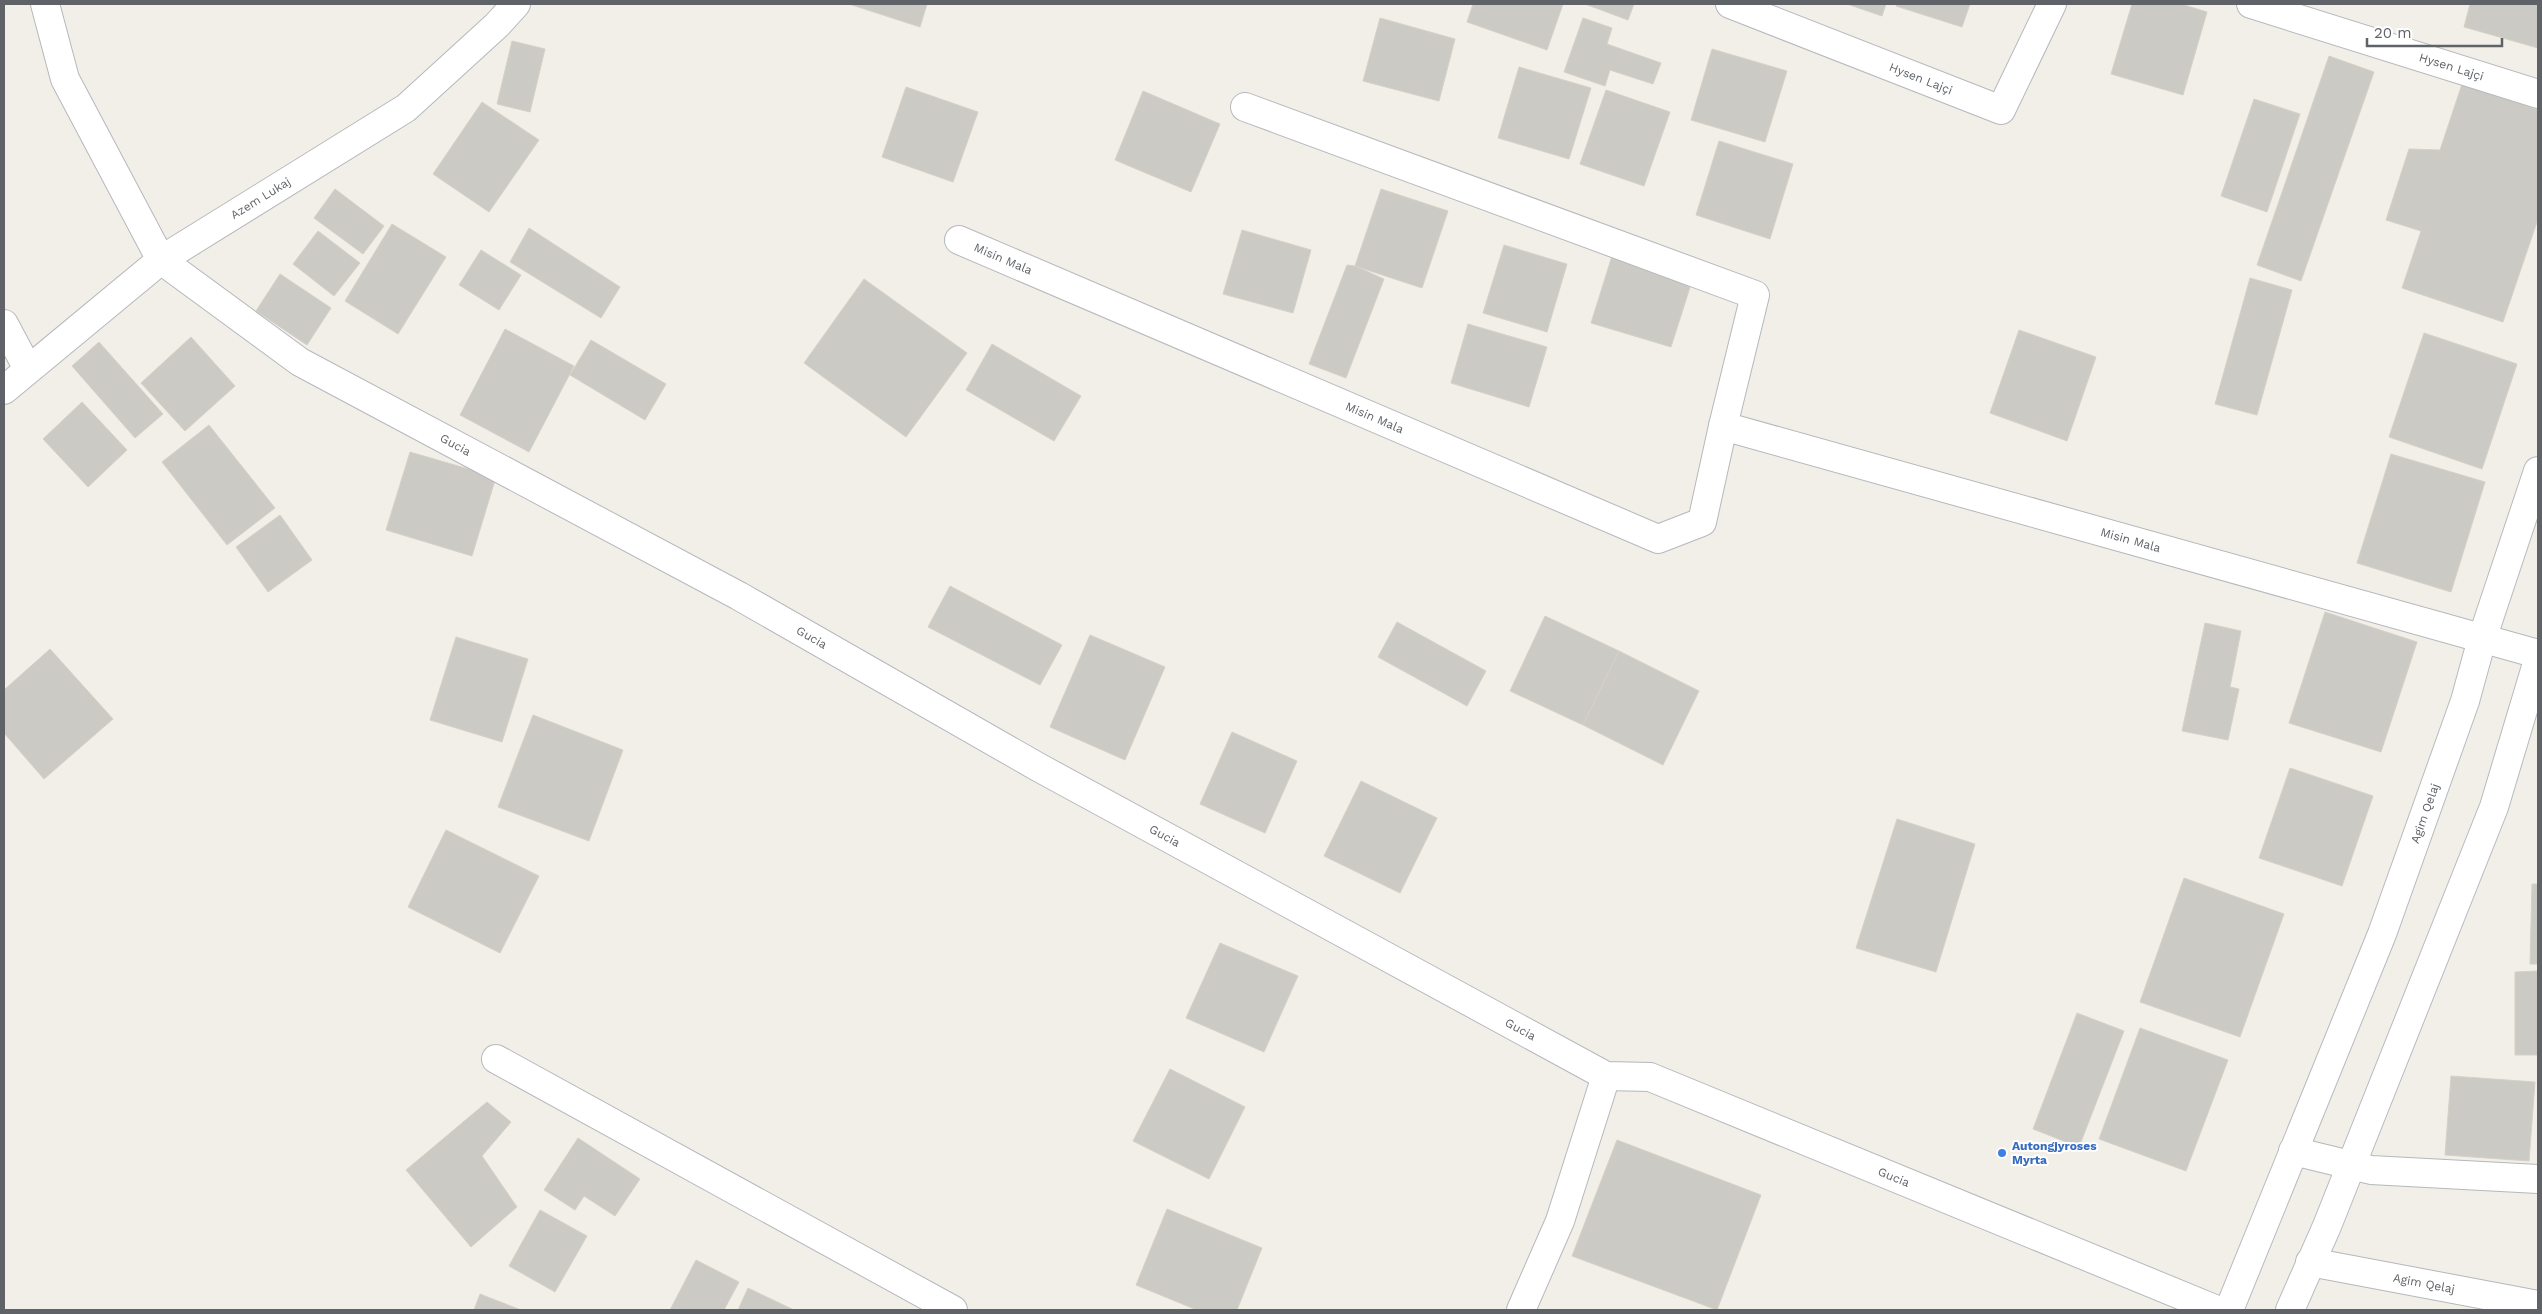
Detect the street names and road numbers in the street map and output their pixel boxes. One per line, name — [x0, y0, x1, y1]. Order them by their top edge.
street label: Hysen Lajçi — [2417, 50, 2485, 84]
street label: Hysen Lajçi — [1887, 60, 1955, 97]
street label: Azem Lukaj — [228, 174, 293, 222]
street label: Misin Mala — [972, 240, 1035, 278]
street label: Misin Mala — [1343, 399, 1406, 436]
street label: Gucia — [438, 431, 473, 459]
street label: Misin Mala — [2099, 525, 2163, 555]
street label: Gucia — [794, 623, 829, 652]
street label: Agim Qelaj — [2408, 782, 2442, 845]
street label: Gucia — [1147, 822, 1183, 850]
street label: Gucia — [1503, 1015, 1538, 1044]
street label: Gucia — [1876, 1164, 1912, 1190]
street label: Agim Qelaj — [2392, 1271, 2456, 1296]

